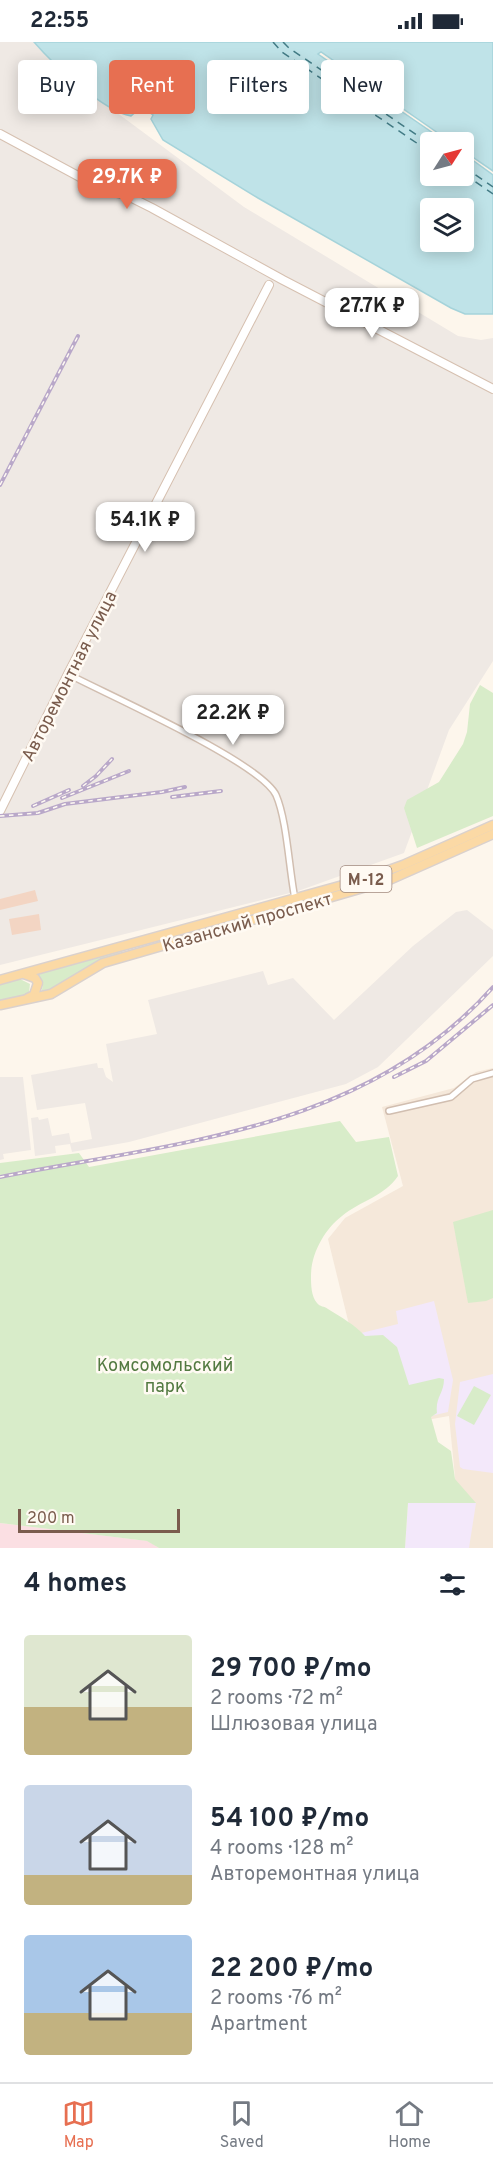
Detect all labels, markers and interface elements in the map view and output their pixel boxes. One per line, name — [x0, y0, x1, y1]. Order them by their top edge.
text: 22:55 — [30, 8, 89, 35]
chip: Buy — [18, 60, 97, 114]
chip: Rent — [109, 60, 195, 114]
chip: Filters — [207, 60, 309, 114]
chip: New — [321, 60, 404, 114]
north arrow — [420, 132, 474, 186]
map controls — [420, 132, 474, 252]
pin: 29.7K ₽ — [72, 159, 182, 210]
text: 29.7K ₽ — [92, 165, 162, 191]
button: layers — [420, 198, 474, 252]
pin: 27.7K ₽ — [317, 288, 427, 339]
text: 27.7K ₽ — [339, 294, 405, 320]
pin: 54.1K ₽ — [90, 502, 200, 553]
text: 54.1K ₽ — [110, 508, 180, 534]
street label: Авторемонтная улица — [17, 587, 123, 766]
pin: 22.2K ₽ — [178, 695, 288, 746]
text: 22.2K ₽ — [196, 701, 270, 727]
road number: М-12 — [340, 866, 392, 892]
street label: Казанский проспект — [160, 888, 335, 959]
park label: Комсомольский парк — [97, 1355, 233, 1399]
scale bar — [18, 1506, 180, 1534]
text: 200 m — [27, 1509, 75, 1529]
text: 4 homes — [24, 1568, 127, 1601]
icon: filters — [436, 1568, 469, 1601]
text: 29 700 ₽/mo — [210, 1653, 372, 1686]
icon: home — [72, 1659, 144, 1731]
text: 2 rooms · 72 m² — [210, 1686, 343, 1712]
text: Шлюзовая улица — [210, 1712, 377, 1738]
text: 54 100 ₽/mo — [210, 1803, 369, 1836]
icon: home — [72, 1809, 144, 1881]
text: 4 rooms · 128 m² — [210, 1836, 353, 1862]
text: Авторемонтная улица — [210, 1862, 420, 1888]
text: 22 200 ₽/mo — [210, 1953, 373, 1986]
icon: home — [72, 1959, 144, 2031]
text: 2 rooms · 76 m² — [210, 1986, 342, 2012]
text: Apartment — [210, 2012, 308, 2038]
tab: Map — [62, 2097, 95, 2153]
tab: Saved — [220, 2097, 264, 2153]
tab: Home — [388, 2097, 431, 2153]

